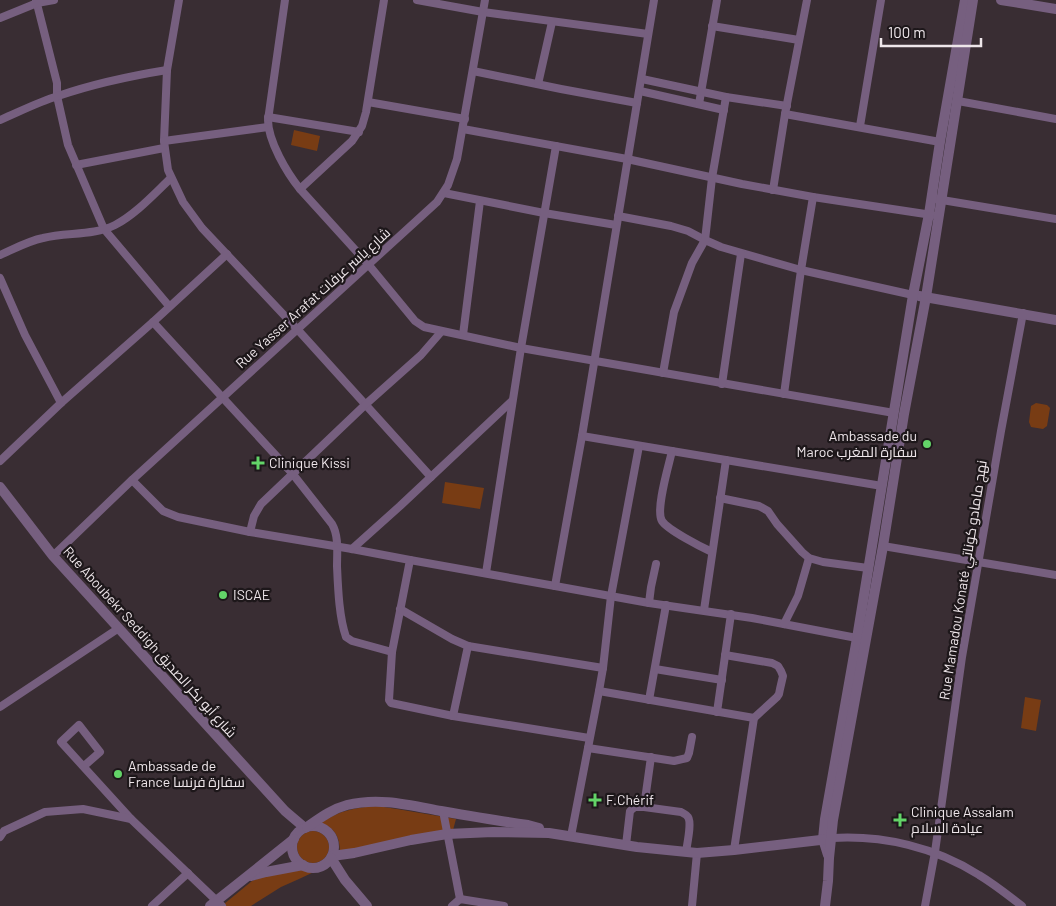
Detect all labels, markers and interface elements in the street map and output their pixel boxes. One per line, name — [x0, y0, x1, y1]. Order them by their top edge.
scale bar — [881, 15, 981, 47]
text: 100 m — [888, 23, 926, 41]
street label: Rue Yasser Arafat شارع ياسر عرفات — [232, 224, 394, 372]
place label: Ambassade du Maroc سفارة المغرب — [797, 427, 917, 460]
marker: Ambassade du Maroc سفارة المغرب — [921, 438, 933, 450]
place label: Clinique Kissi — [269, 454, 350, 471]
marker: Clinique Kissi — [251, 456, 265, 470]
street label: Rue Mamadou Konaté نهج مامادو كوناتي — [935, 459, 994, 702]
street label: Rue Aboubekr Seddigh شارع أبو بكر الصديق — [59, 543, 241, 741]
place label: ISCAE — [233, 586, 270, 603]
marker: ISCAE — [217, 589, 229, 601]
place label: Ambassade de France سفارة فرنسا — [128, 757, 245, 790]
marker: Ambassade de France سفارة فرنسا — [112, 768, 124, 780]
place label: F.Chérif — [606, 791, 654, 808]
marker: F.Chérif — [588, 793, 602, 807]
place label: Clinique Assalam عيادة السلام — [911, 803, 1014, 838]
marker: Clinique Assalam عيادة السلام — [893, 813, 907, 827]

